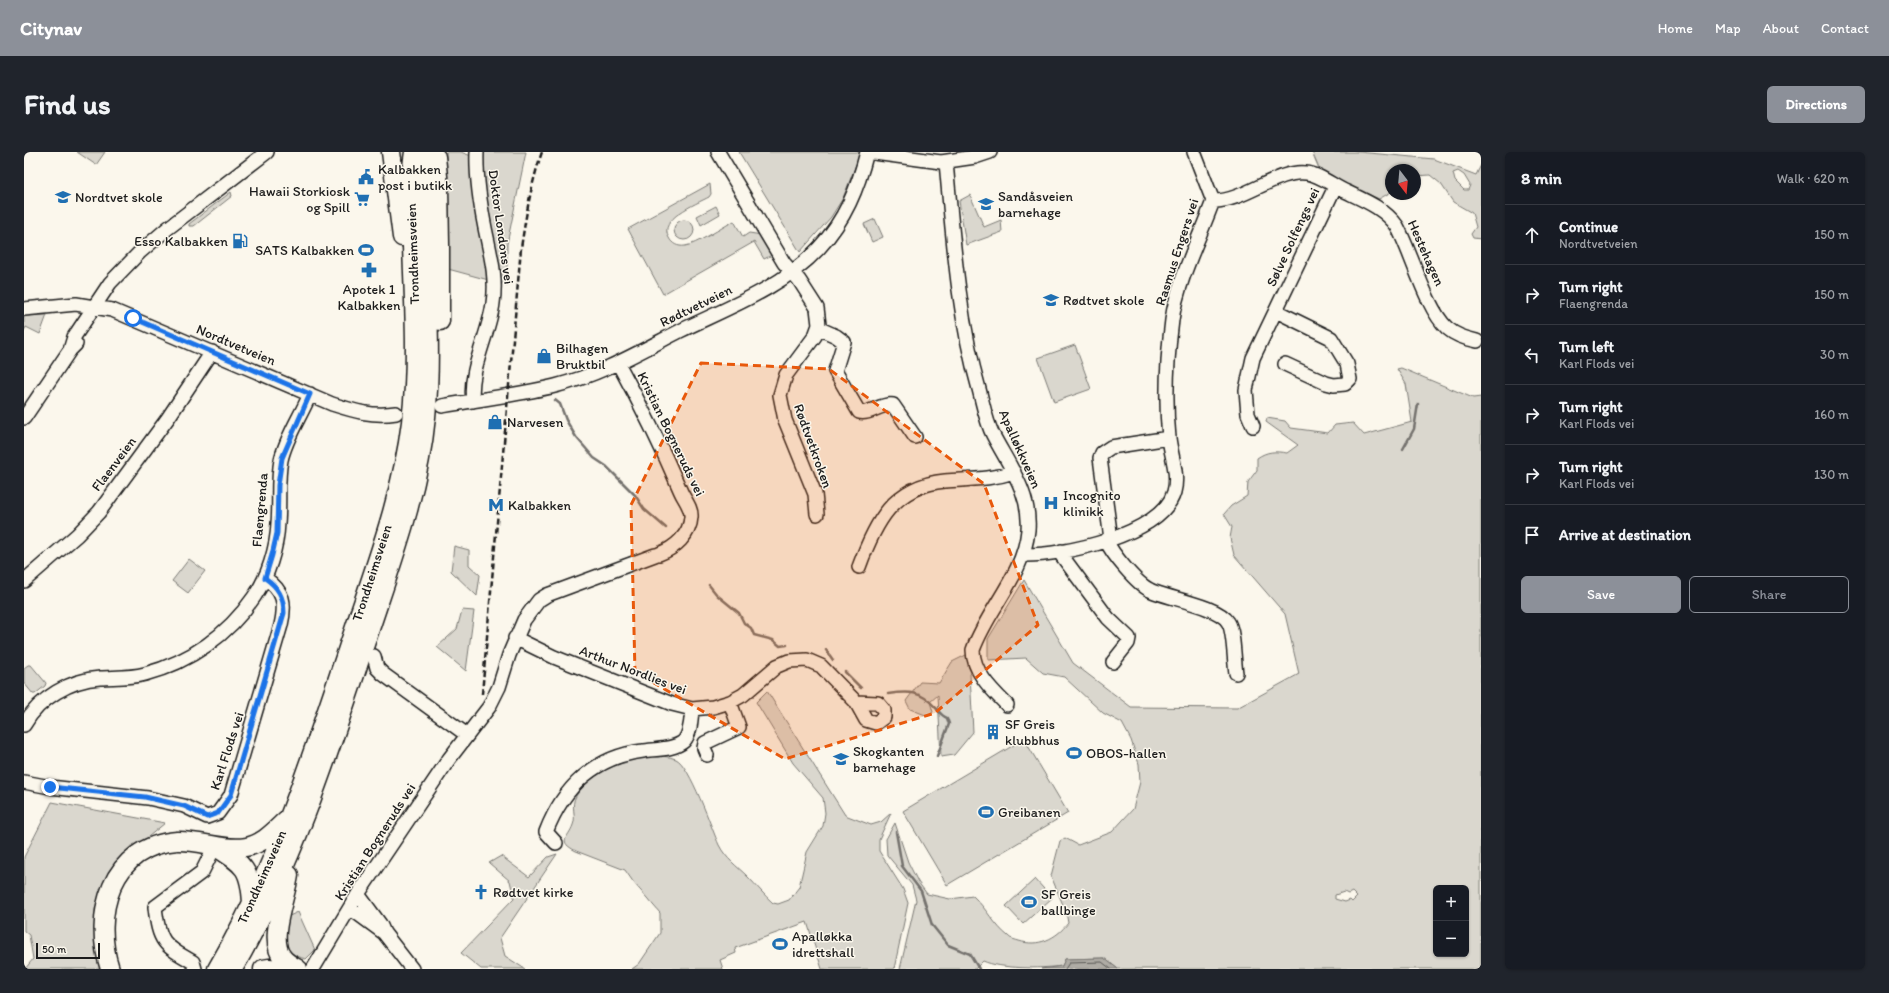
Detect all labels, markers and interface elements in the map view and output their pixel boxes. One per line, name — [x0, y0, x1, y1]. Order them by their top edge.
text: Citynav — [20, 17, 82, 40]
text: Home — [1658, 20, 1693, 37]
text: Map — [1715, 20, 1741, 37]
text: About — [1763, 20, 1799, 37]
text: Contact — [1821, 20, 1869, 37]
button: Directions — [1767, 86, 1865, 123]
text: Find us — [24, 87, 111, 121]
place label: Kalbakken post i butikk — [378, 161, 453, 194]
north arrow — [1385, 164, 1421, 200]
public building icon: Kalbakken post i butikk — [357, 168, 375, 186]
text: 8 min — [1521, 168, 1562, 188]
street label: Doktor Londons vei — [485, 169, 517, 285]
text: Walk · 620 m — [1777, 171, 1849, 186]
place label: Hawaii Storkiosk og Spill — [249, 183, 351, 216]
street label: Sølve Solfengs vei — [1263, 185, 1323, 289]
school or university icon: Nordtvet skole — [54, 188, 72, 206]
place label: Sandåsveien barnehage — [998, 188, 1074, 221]
place label: Nordtvet skole — [75, 189, 163, 206]
supermarket icon: Hawaii Storkiosk og Spill — [353, 190, 371, 208]
school or university icon: Sandåsveien barnehage — [977, 195, 995, 213]
street label: Rasmus Engers vei — [1152, 196, 1202, 308]
street label: Trondheimsveien — [403, 203, 423, 305]
street label: Hestehagen — [1404, 217, 1448, 289]
text: Continue — [1559, 218, 1618, 236]
icon: ahead — [1521, 224, 1543, 246]
text: 150 m — [1814, 227, 1849, 242]
fuel station icon: Esso Kalbakken — [231, 232, 249, 250]
place label: Esso Kalbakken — [134, 233, 228, 250]
text: Nordtvetveien — [1559, 236, 1638, 251]
sports icon: SATS Kalbakken — [357, 241, 375, 259]
place label: SATS Kalbakken — [255, 242, 355, 259]
pharmacy icon: Apotek 1 Kalbakken — [360, 261, 378, 279]
text: Turn right — [1559, 278, 1623, 296]
place label: Apotek 1 Kalbakken — [337, 281, 401, 314]
street label: Rødtvetveien — [657, 281, 735, 331]
icon: right — [1521, 284, 1543, 306]
text: 150 m — [1814, 287, 1849, 302]
school or university icon: Rødtvet skole — [1042, 291, 1060, 309]
place label: Rødtvet skole — [1063, 292, 1145, 309]
text: Flaengrenda — [1559, 296, 1628, 311]
route start — [124, 309, 142, 327]
street label: Nordtvetveien — [194, 321, 278, 369]
text: Turn left — [1559, 338, 1614, 356]
place label: Bilhagen Bruktbil — [556, 340, 609, 373]
icon: left — [1521, 344, 1543, 366]
shop icon: Bilhagen Bruktbil — [535, 347, 553, 365]
text: 30 m — [1820, 347, 1849, 362]
text: Karl Flods vei — [1559, 356, 1634, 371]
street label: Kristian Bogneruds vei — [633, 369, 709, 499]
text: Turn right — [1559, 398, 1623, 416]
street label: Rødtvetkroken — [790, 402, 836, 491]
icon: right — [1521, 404, 1543, 426]
street label: Apalløkkveien — [995, 407, 1045, 491]
text: 160 m — [1814, 407, 1849, 422]
shop icon: Narvesen — [486, 413, 504, 431]
place label: Narvesen — [507, 414, 563, 431]
text: Karl Flods vei — [1559, 416, 1634, 431]
street label: Flaenveien — [88, 433, 140, 495]
text: Turn right — [1559, 458, 1623, 476]
icon: right — [1521, 464, 1543, 486]
text: 130 m — [1814, 467, 1849, 482]
street label: Flaengrenda — [248, 471, 272, 548]
text: Karl Flods vei — [1559, 476, 1634, 491]
place label: Incognito klinikk — [1063, 487, 1121, 520]
hospital icon: Incognito klinikk — [1042, 494, 1060, 512]
metro station icon: Kalbakken — [487, 496, 505, 514]
place label: Kalbakken — [508, 497, 572, 514]
street label: Trondheimsveien — [348, 522, 396, 624]
icon: arrive — [1521, 524, 1543, 546]
text: Arrive at destination — [1559, 526, 1691, 544]
button: Save — [1521, 576, 1681, 613]
button: Share — [1689, 576, 1849, 613]
street label: Arthur Nordlies vei — [577, 642, 689, 698]
street label: Karl Flods vei — [206, 710, 248, 792]
place label: SF Greis klubbhus — [1005, 716, 1060, 749]
building icon: SF Greis klubbhus — [984, 723, 1002, 741]
place label: Skogkanten barnehage — [853, 743, 924, 776]
sports icon: OBOS-hallen — [1065, 744, 1083, 762]
place label: OBOS-hallen — [1086, 745, 1166, 762]
school or university icon: Skogkanten barnehage — [832, 750, 850, 768]
route end — [41, 778, 59, 796]
street label: Kristian Bogneruds vei — [331, 780, 419, 904]
sports icon: Greibanen — [977, 803, 995, 821]
place label: Greibanen — [998, 804, 1061, 821]
street label: Trondheimsveien — [234, 827, 291, 927]
church icon: Rødtvet kirke — [472, 883, 490, 901]
place label: Rødtvet kirke — [493, 884, 574, 901]
map controls — [1433, 885, 1469, 957]
button: + — [1433, 885, 1469, 921]
place label: SF Greis ballbinge — [1041, 886, 1096, 919]
sports icon: SF Greis ballbinge — [1020, 893, 1038, 911]
button: − — [1433, 921, 1469, 957]
place label: Apalløkka idrettshall — [792, 928, 854, 961]
sports icon: Apalløkka idrettshall — [771, 935, 789, 953]
scale bar — [36, 941, 100, 960]
text: 50 m — [42, 943, 66, 956]

